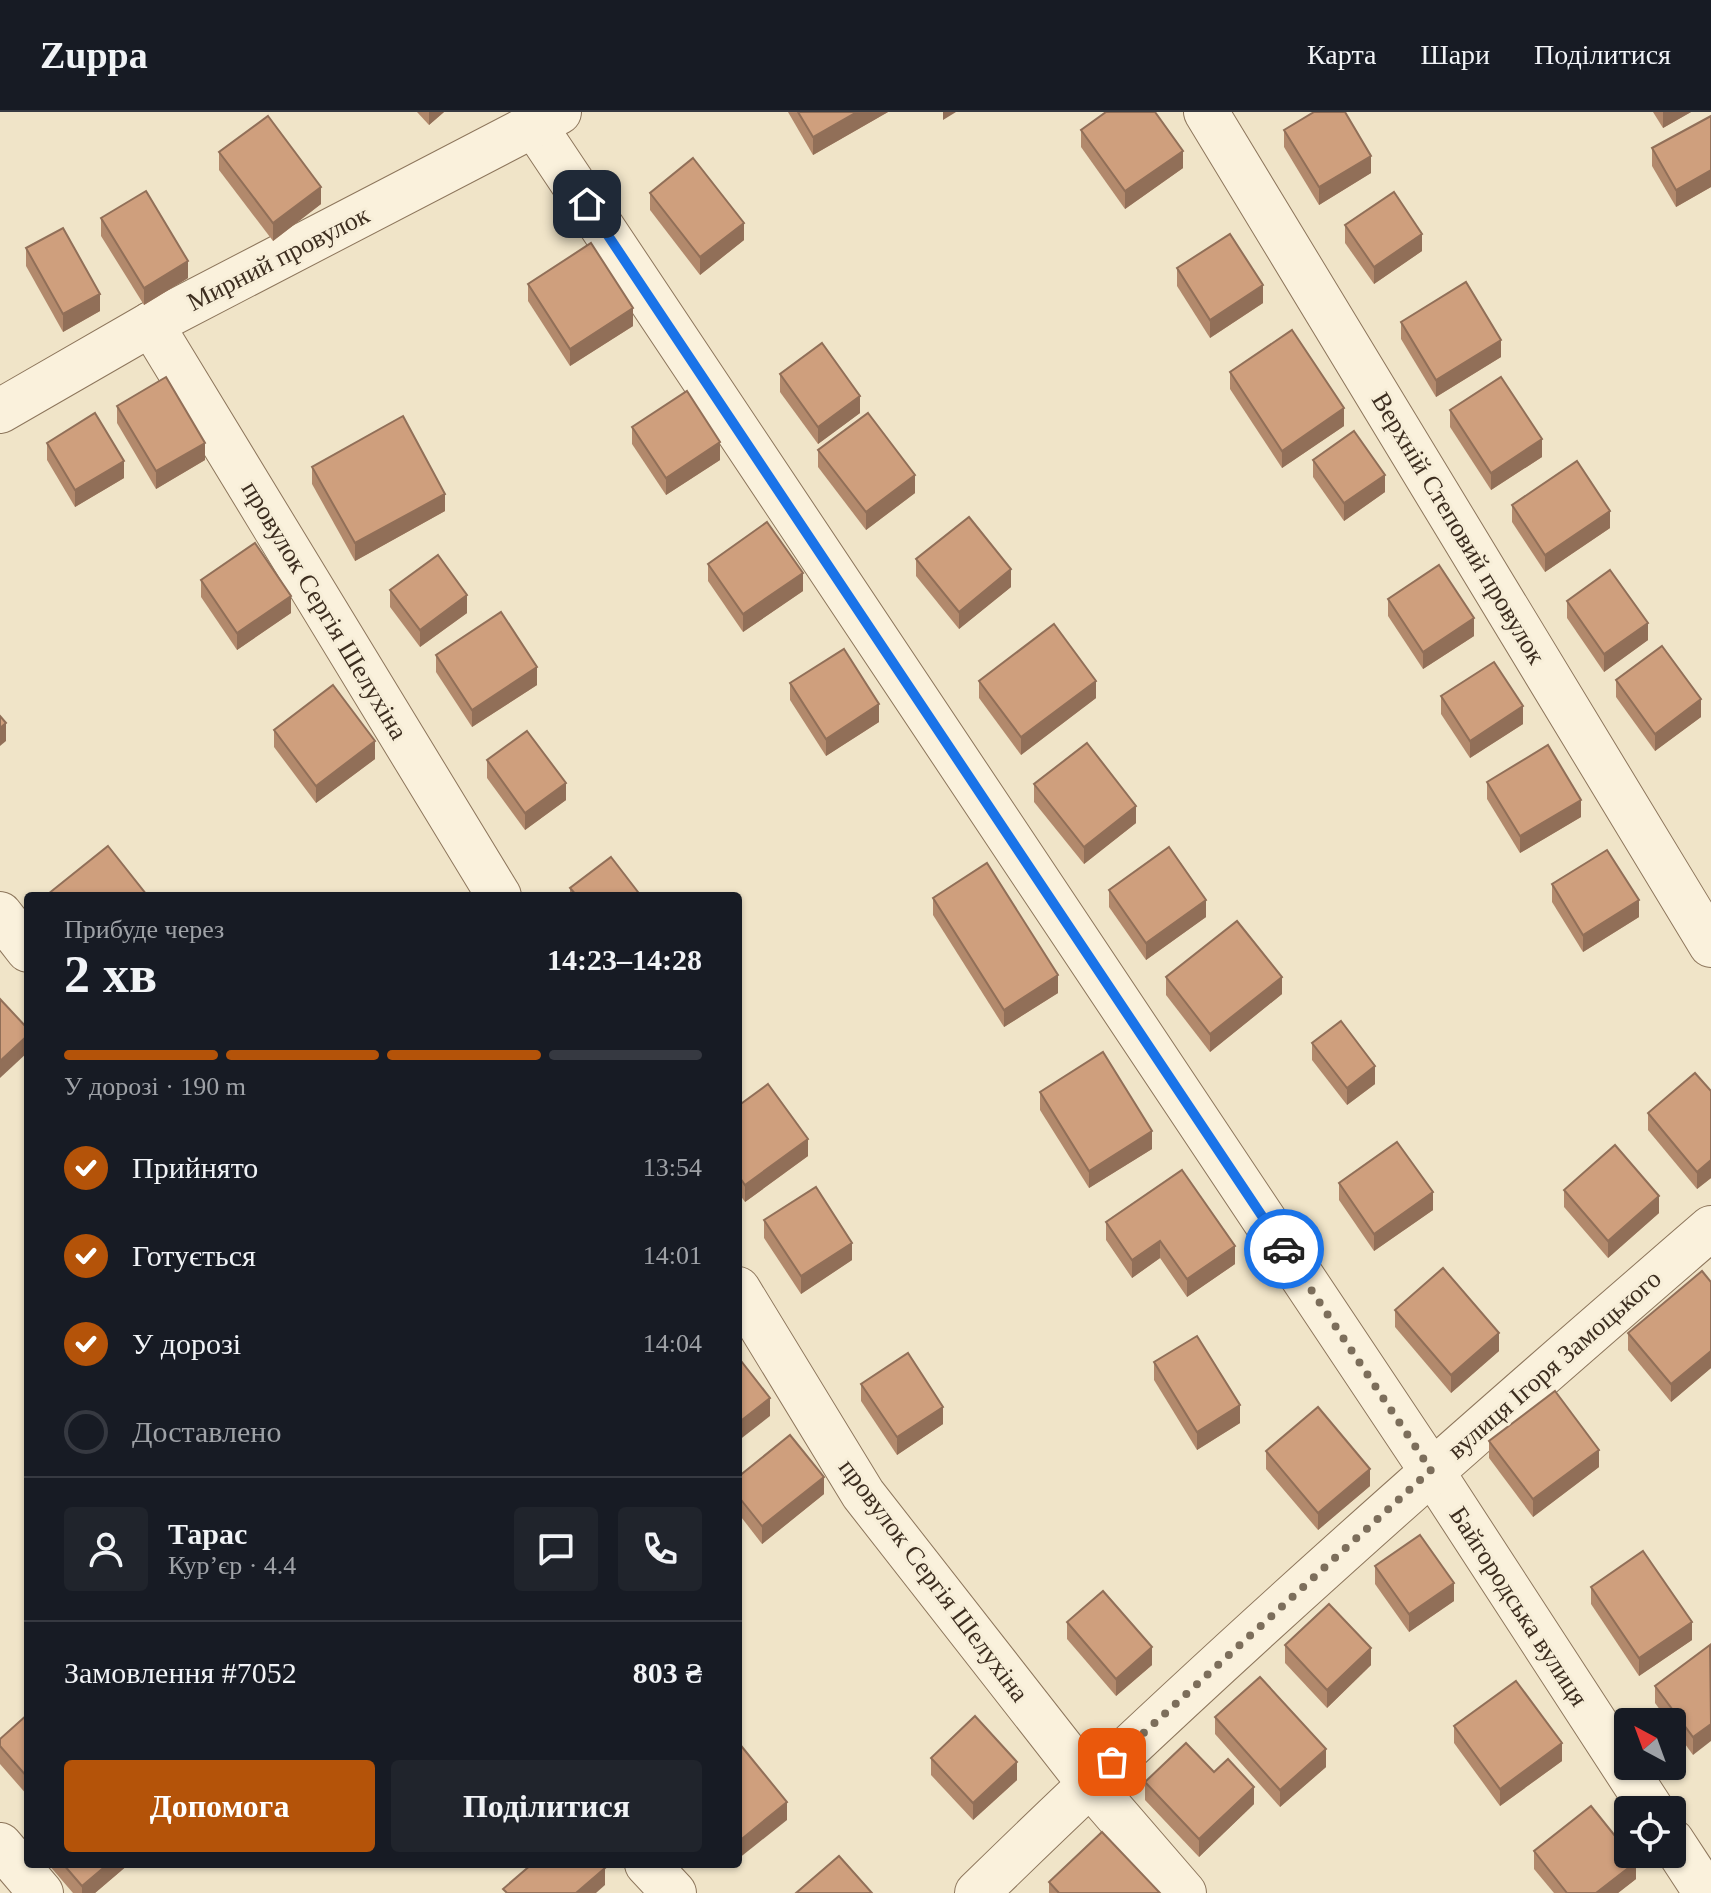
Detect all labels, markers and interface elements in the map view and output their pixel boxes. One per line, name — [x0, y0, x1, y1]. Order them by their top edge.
text: Zuppa — [40, 34, 148, 76]
text: Карта — [1307, 39, 1376, 70]
text: Шари — [1420, 39, 1490, 70]
text: Поділитися — [1534, 39, 1671, 70]
pin — [553, 170, 621, 238]
icon: home — [565, 182, 609, 226]
street label: Мирний провулок — [183, 200, 374, 317]
street label: Верхній Степовий провулок — [1366, 387, 1551, 670]
street label: провулок Сергія Шелухіна — [236, 476, 414, 745]
text: Прибуде через — [64, 915, 224, 944]
text: 14:23–14:28 — [547, 943, 702, 976]
text: 2 хв — [64, 946, 157, 1003]
text: У дорозі · 190 m — [64, 1072, 246, 1101]
icon: check — [64, 1146, 108, 1190]
text: Прийнято — [132, 1151, 258, 1184]
text: 13:54 — [643, 1153, 702, 1182]
courier — [1244, 1209, 1324, 1289]
icon: car — [1262, 1227, 1306, 1271]
icon: check — [64, 1234, 108, 1278]
text: Готується — [132, 1239, 256, 1272]
text: 14:01 — [643, 1241, 702, 1270]
street label: вулиця Ігоря Замоцького — [1442, 1264, 1667, 1465]
icon: check — [64, 1322, 108, 1366]
text: У дорозі — [132, 1327, 241, 1360]
text: 14:04 — [643, 1329, 702, 1358]
text: Доставлено — [132, 1415, 281, 1448]
street label: провулок Сергія Шелухіна — [833, 1453, 1035, 1708]
street label: Байгородська вулиця — [1443, 1501, 1594, 1711]
button: person — [64, 1507, 148, 1591]
button: chat — [514, 1507, 598, 1591]
button: phone — [618, 1507, 702, 1591]
text: Тарас — [168, 1517, 247, 1550]
text: Кур’єр · 4.4 — [168, 1551, 296, 1580]
text: Замовлення #7052 — [64, 1656, 297, 1689]
text: 803 ₴ — [633, 1656, 702, 1689]
north arrow — [1614, 1708, 1686, 1780]
map controls — [1614, 1708, 1686, 1868]
pin — [1078, 1728, 1146, 1796]
icon: bag — [1090, 1740, 1134, 1784]
button: Допомога — [64, 1760, 375, 1852]
button: Поділитися — [391, 1760, 702, 1852]
button: locate — [1614, 1796, 1686, 1868]

